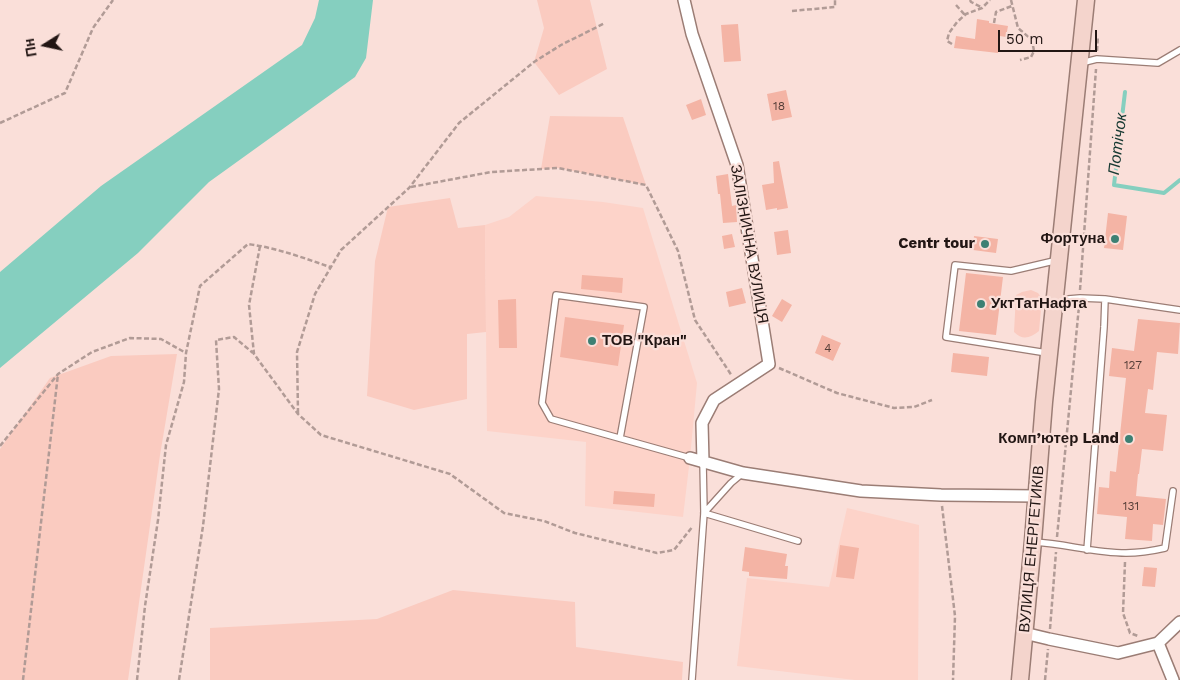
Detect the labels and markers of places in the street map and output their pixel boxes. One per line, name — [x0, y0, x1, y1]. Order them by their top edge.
place label: Фортуна — [1041, 230, 1105, 248]
marker: Фортуна — [1109, 233, 1121, 245]
place label: Centr tour — [898, 235, 975, 253]
marker: Centr tour — [979, 238, 991, 250]
place label: УктТатНафта — [991, 295, 1087, 313]
marker: УктТатНафта — [975, 298, 987, 310]
place label: ТОВ "Кран" — [602, 332, 687, 350]
marker: ТОВ "Кран" — [586, 335, 598, 347]
place label: Комп’ютер Land — [998, 430, 1119, 448]
marker: Комп’ютер Land — [1123, 433, 1135, 445]

